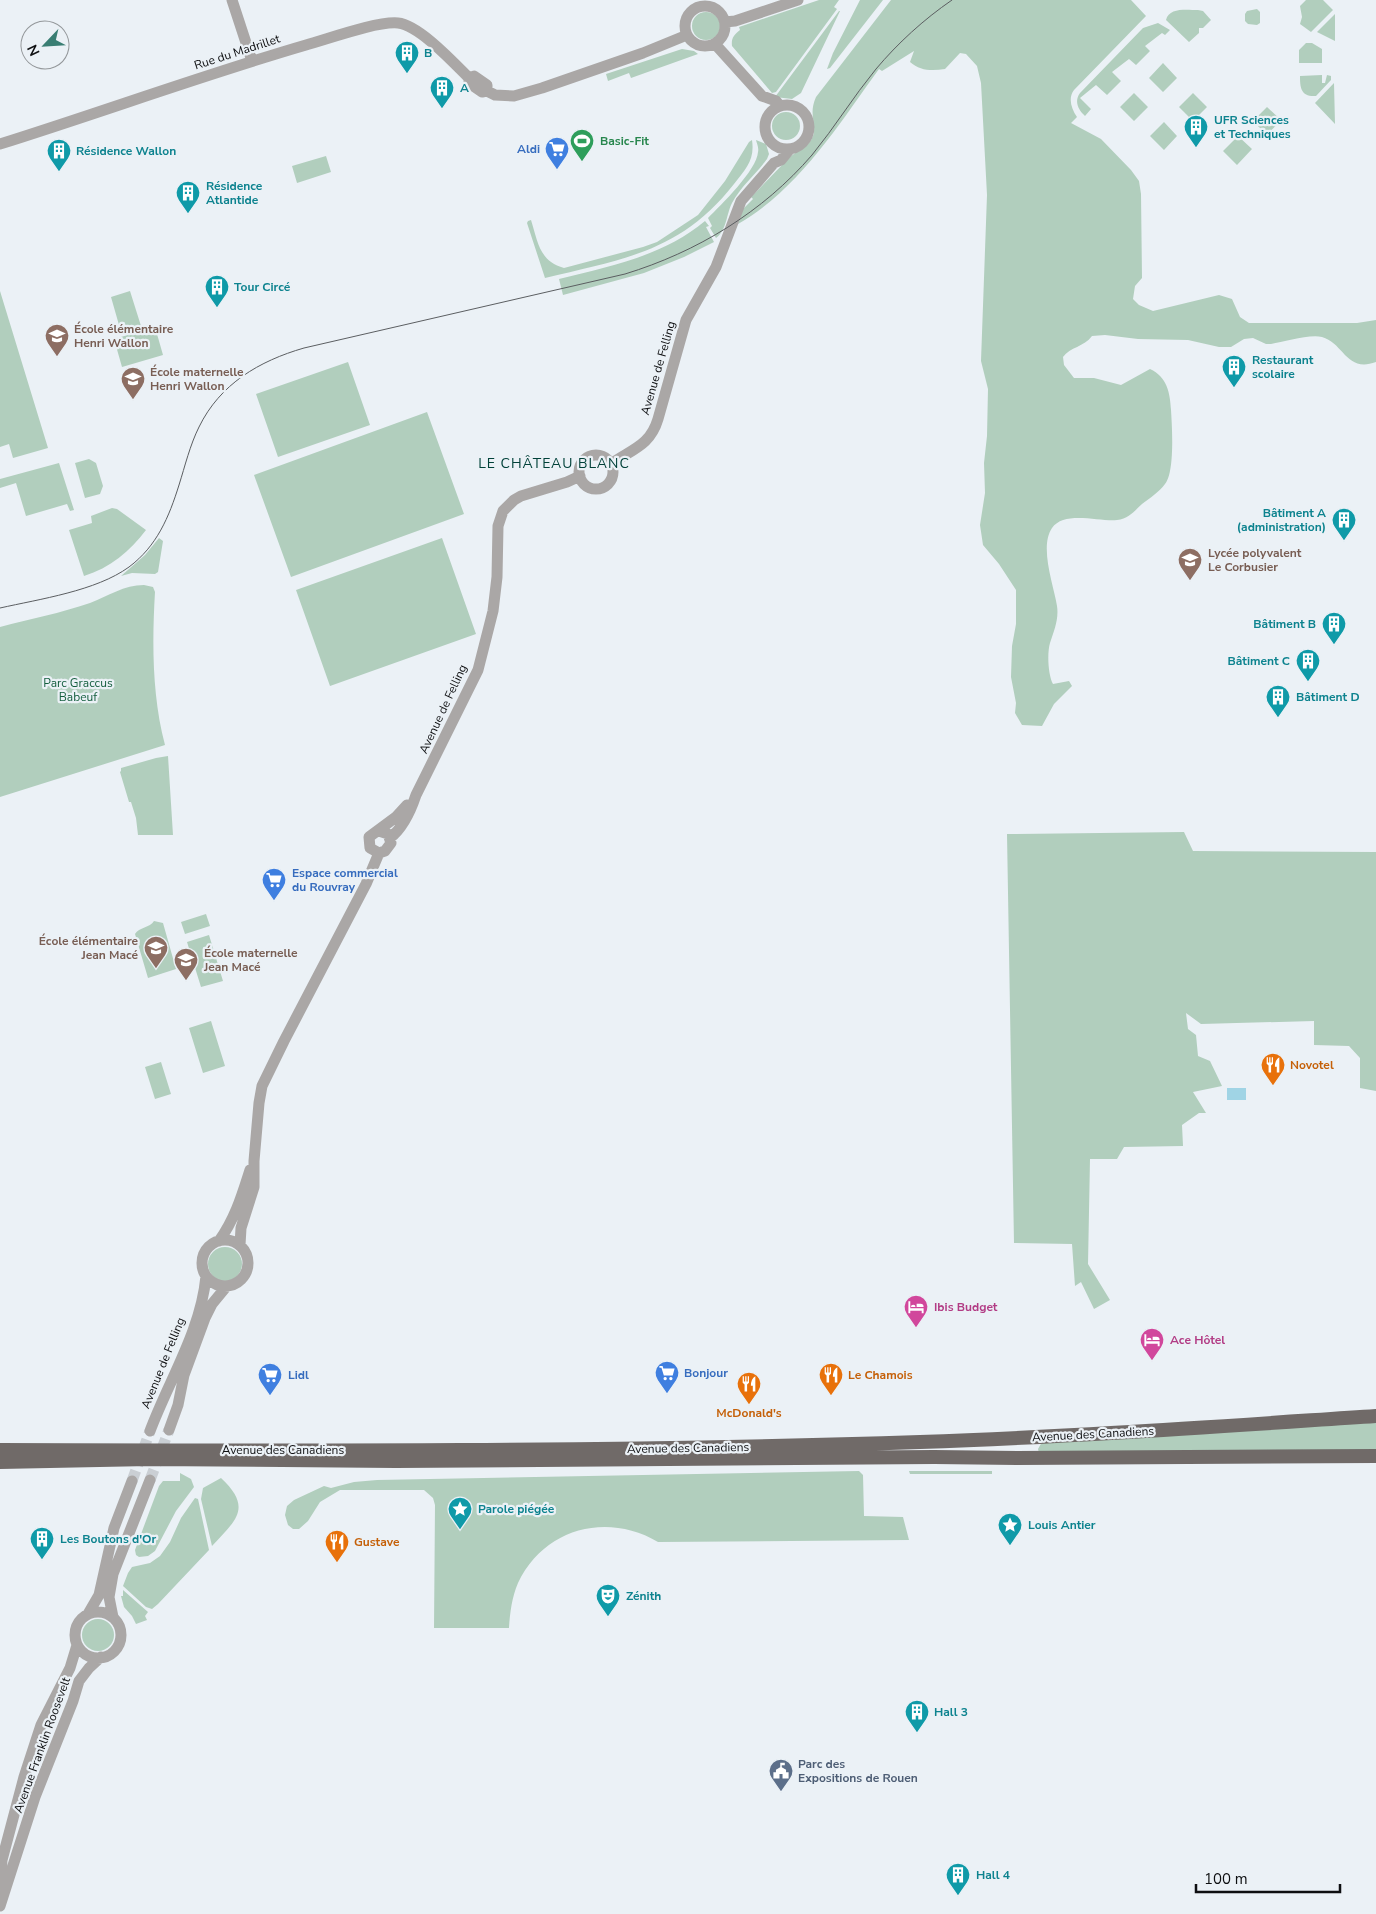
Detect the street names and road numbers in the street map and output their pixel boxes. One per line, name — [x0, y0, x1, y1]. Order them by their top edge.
street label: Rue du Madrillet — [192, 30, 283, 73]
street label: Avenue de Felling — [637, 319, 679, 417]
street label: Avenue de Felling — [415, 662, 471, 756]
street label: Avenue de Felling — [137, 1315, 189, 1411]
street label: Avenue des Canadiens — [1032, 1423, 1155, 1445]
street label: Avenue des Canadiens — [627, 1439, 750, 1457]
street label: Avenue des Canadiens — [222, 1442, 344, 1458]
street label: Avenue Franklin Roosevelt — [10, 1674, 74, 1815]

